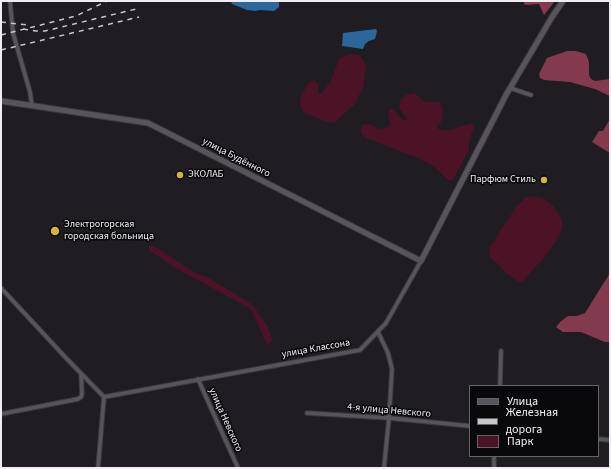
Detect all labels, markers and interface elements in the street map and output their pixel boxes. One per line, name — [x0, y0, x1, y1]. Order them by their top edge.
street label: улица Будённого — [200, 136, 272, 180]
place label: ЭКОЛАБ — [188, 169, 223, 181]
marker: ЭКОЛАБ — [175, 170, 185, 180]
place label: Парфюм Стиль — [470, 174, 536, 186]
marker: Парфюм Стиль — [539, 175, 549, 185]
place label: Электрогорская городская больница — [64, 219, 154, 242]
marker: Электрогорская городская больница — [49, 225, 61, 237]
street label: улица Классона — [281, 337, 351, 361]
legend — [469, 385, 599, 457]
street label: улица Невского — [206, 386, 244, 454]
text: Улица — [507, 393, 538, 410]
street label: 4-я улица Невского — [347, 401, 431, 421]
text: Железная дорога — [506, 404, 558, 438]
text: Парк — [507, 433, 533, 450]

